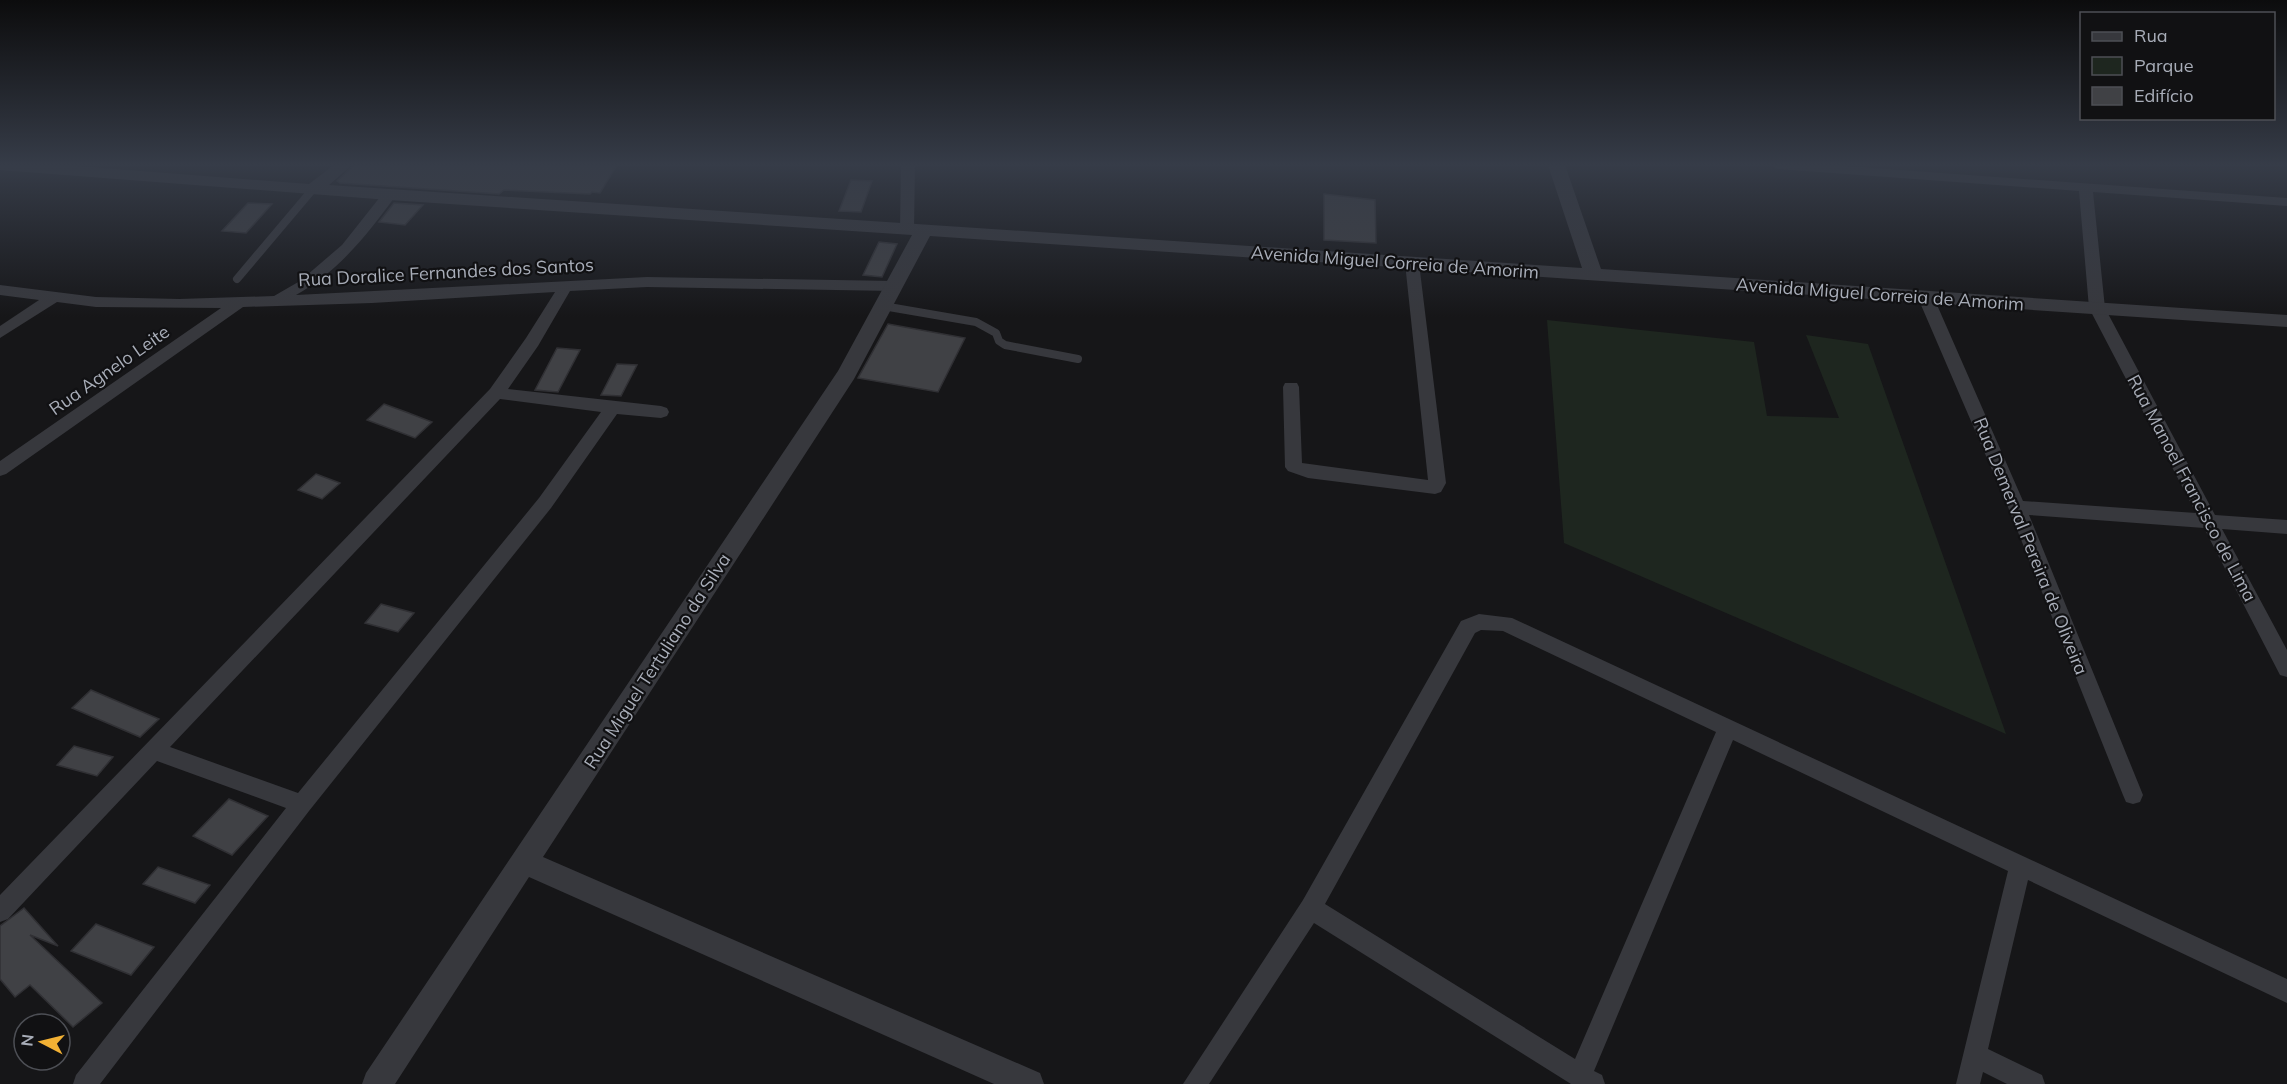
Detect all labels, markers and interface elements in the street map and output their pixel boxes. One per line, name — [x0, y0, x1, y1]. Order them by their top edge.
legend — [2080, 12, 2275, 120]
text: Rua — [2134, 24, 2168, 47]
text: Parque — [2134, 54, 2193, 77]
text: Edifício — [2134, 84, 2193, 107]
street label: Avenida Miguel Correia de Amorim — [1250, 240, 1540, 284]
street label: Rua Doralice Fernandes dos Santos — [298, 253, 594, 291]
street label: Avenida Miguel Correia de Amorim — [1735, 272, 2025, 316]
street label: Rua Agnelo Leite — [44, 320, 174, 420]
street label: Rua Manoel Francisco de Lima — [2122, 371, 2262, 605]
street label: Rua Demerval Pereira de Oliveira — [1969, 414, 2093, 678]
street label: Rua Miguel Tertuliano da Silva — [579, 549, 735, 773]
north arrow — [12, 1012, 72, 1072]
text: N — [16, 1033, 38, 1047]

